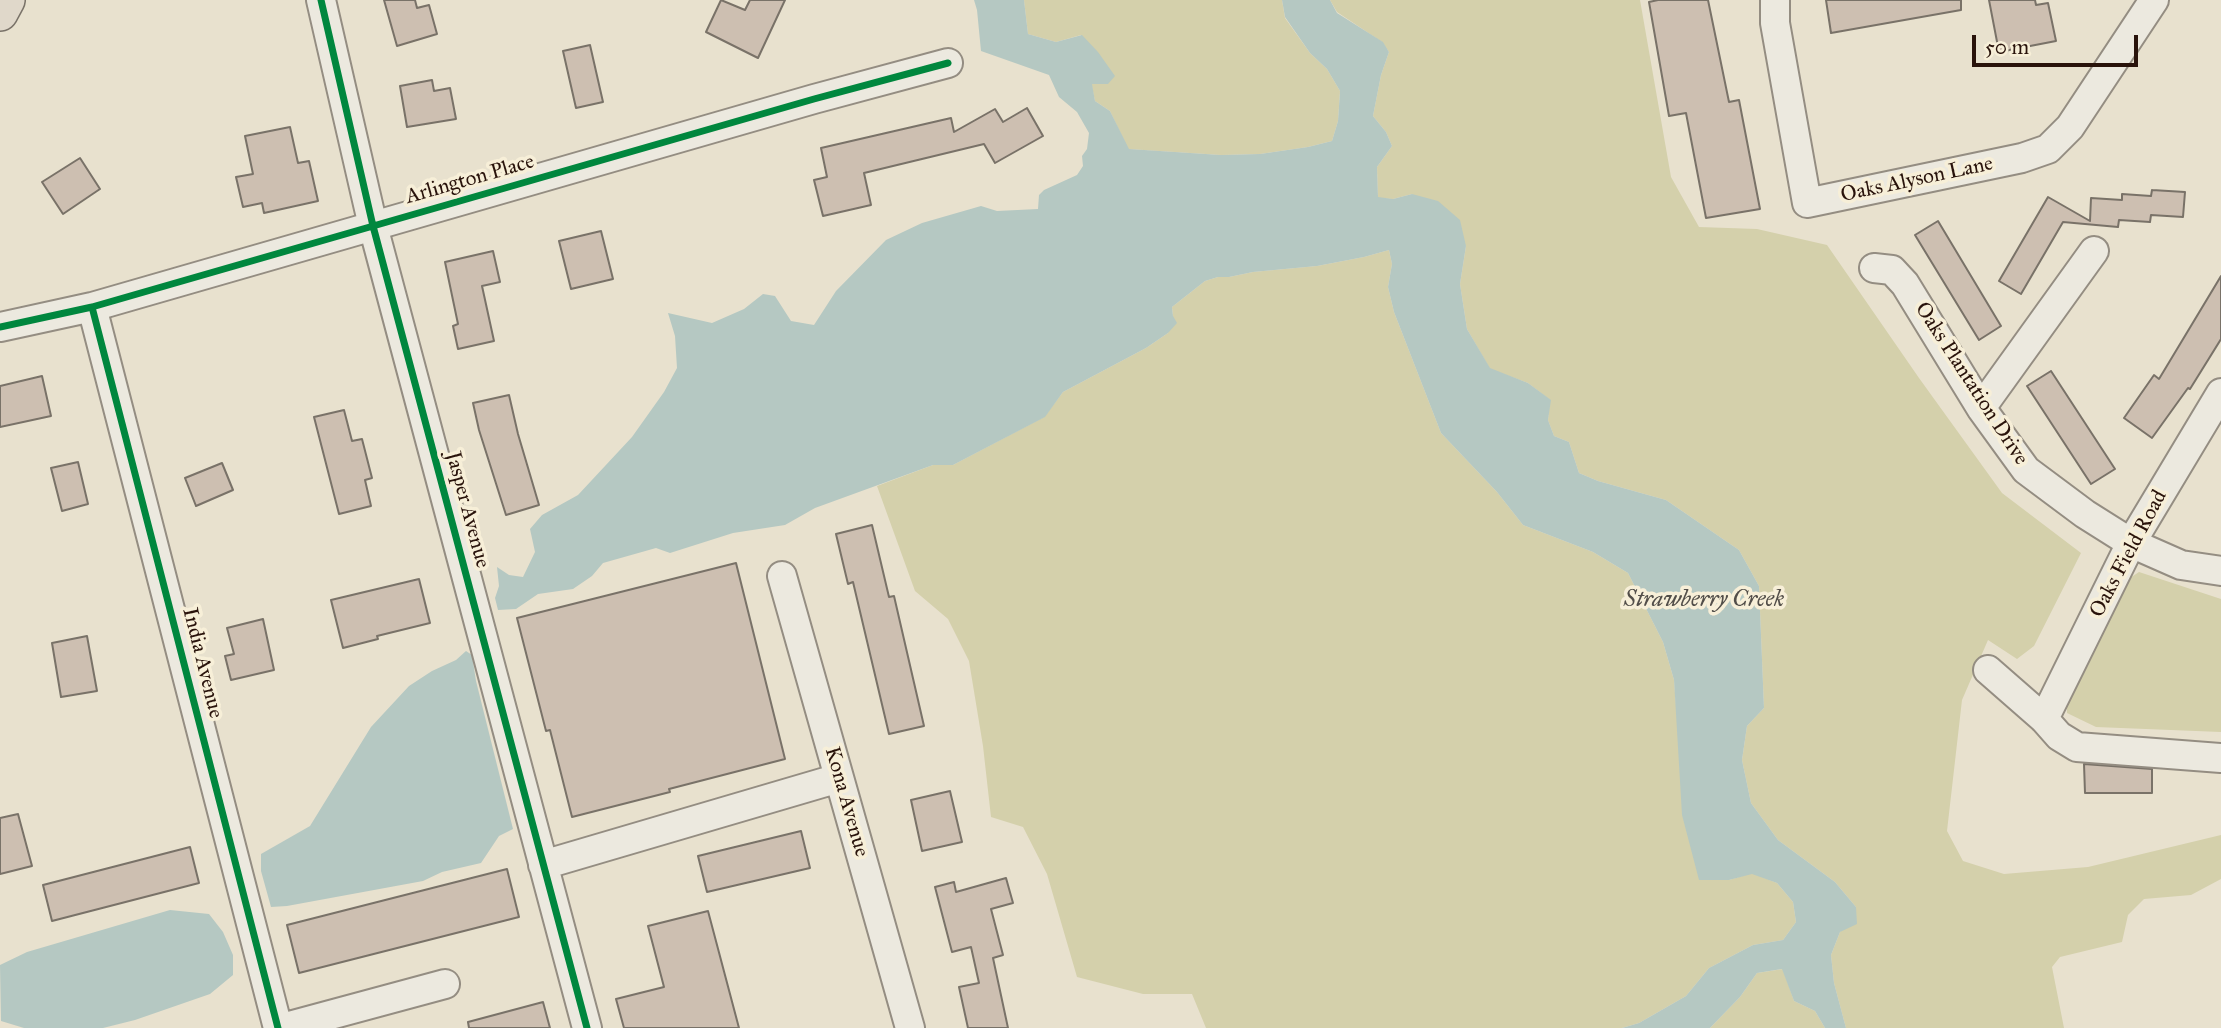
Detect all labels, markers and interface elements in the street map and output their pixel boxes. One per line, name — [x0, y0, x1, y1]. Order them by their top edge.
scale bar — [1976, 21, 2142, 65]
text: 50 m — [1985, 34, 2029, 60]
street label: Arlington Place — [403, 150, 537, 210]
street label: Oaks Alyson Lane — [1839, 152, 1995, 208]
street label: Oaks Plantation Drive — [1909, 298, 2033, 470]
street label: Jasper Avenue — [439, 449, 495, 571]
street label: Oaks Field Road — [2085, 486, 2173, 622]
water label: Strawberry Creek — [1624, 586, 1784, 614]
street label: India Avenue — [176, 605, 228, 721]
street label: Kona Avenue — [818, 744, 874, 860]

